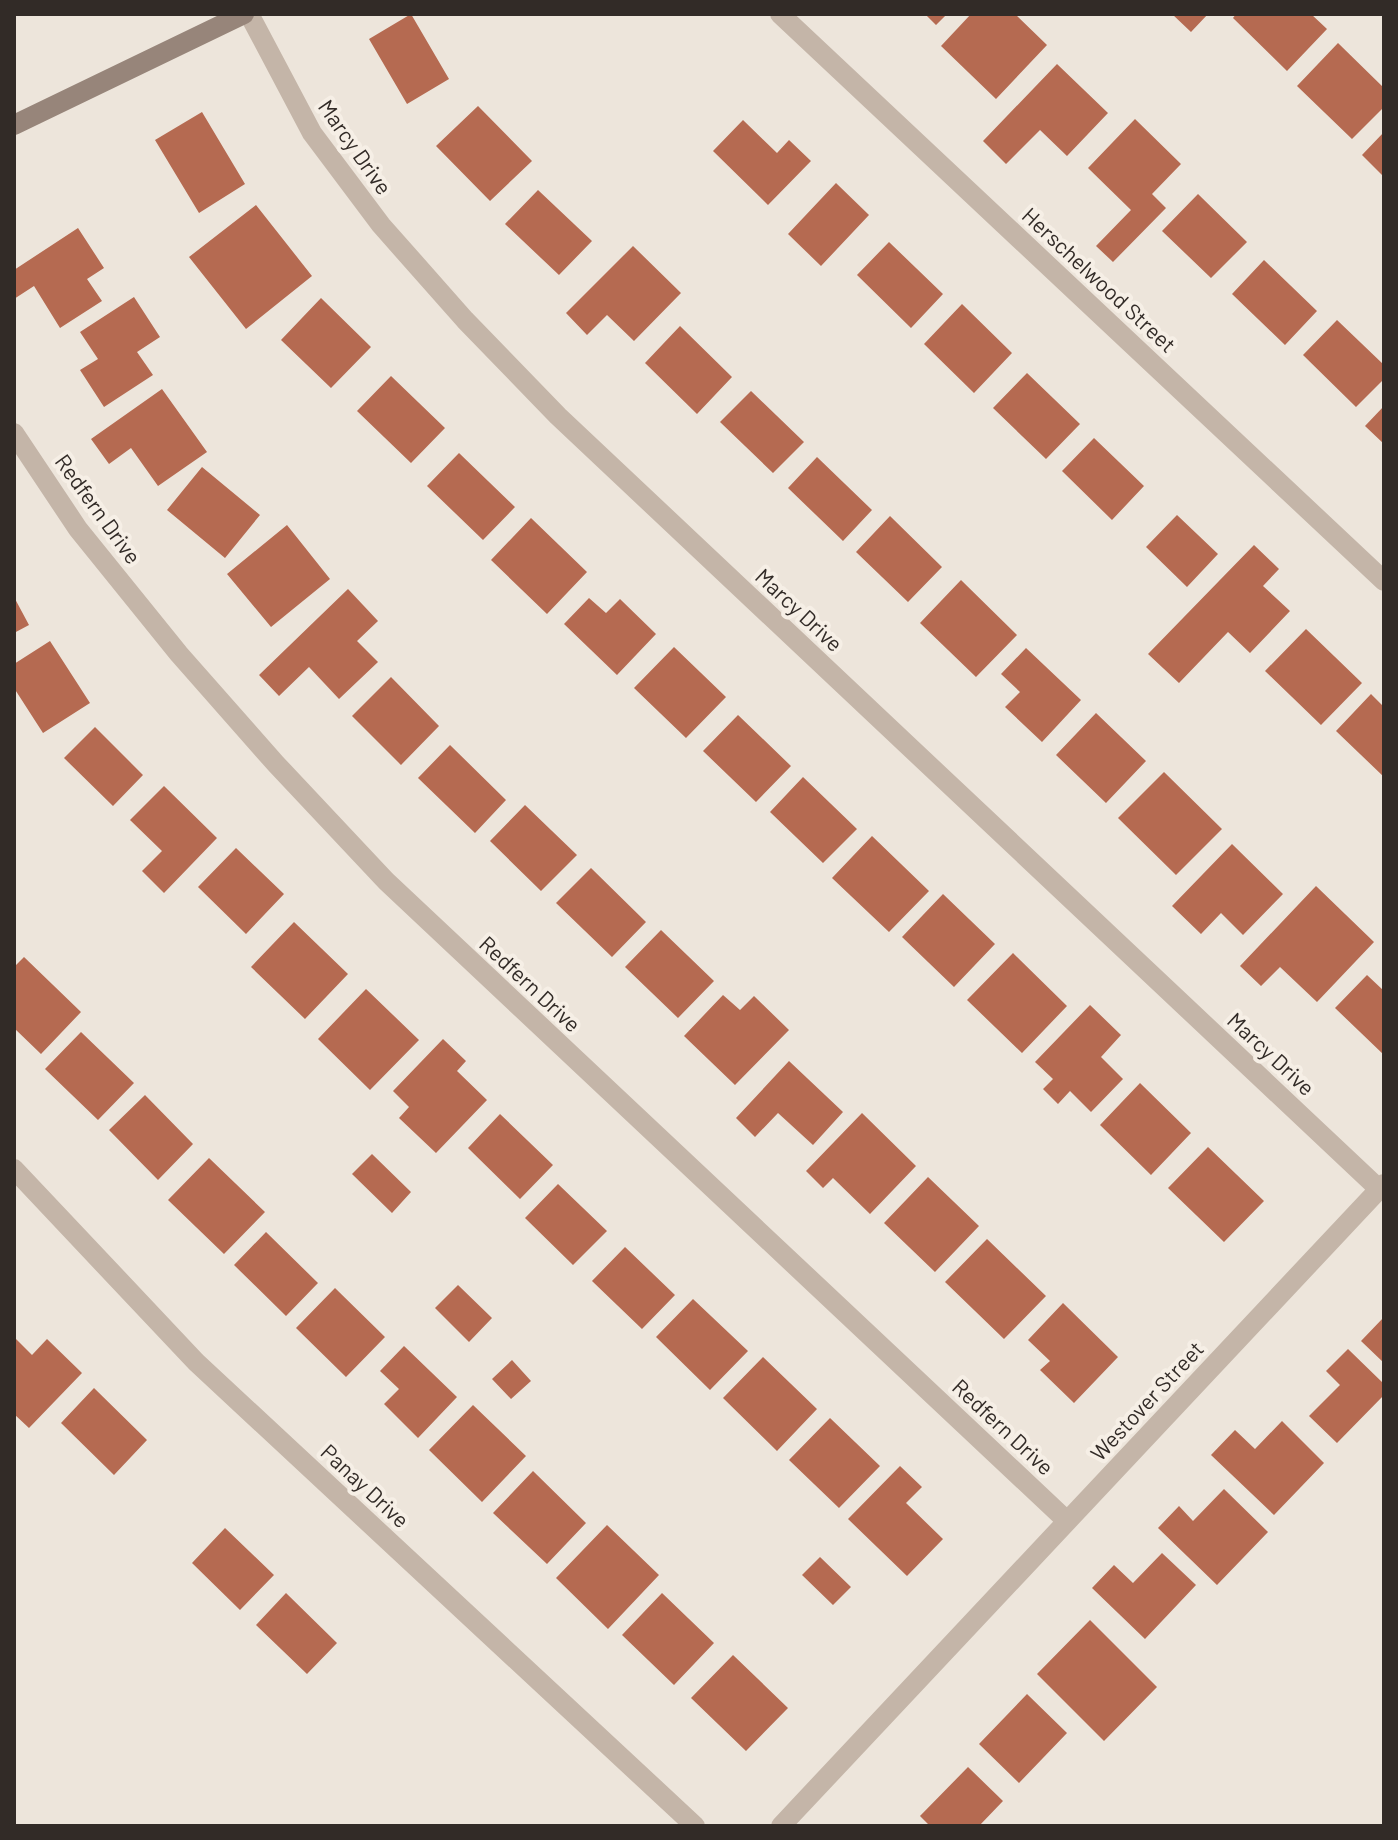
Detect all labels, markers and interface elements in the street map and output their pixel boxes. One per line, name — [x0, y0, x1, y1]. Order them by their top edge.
street label: Marcy Drive — [314, 94, 398, 199]
street label: Herschelwood Street — [1017, 201, 1182, 357]
street label: Redfern Drive — [50, 449, 147, 568]
street label: Marcy Drive — [751, 562, 849, 656]
street label: Redfern Drive — [475, 930, 587, 1037]
street label: Marcy Drive — [1223, 1006, 1321, 1100]
street label: Westover Street — [1084, 1335, 1208, 1465]
street label: Redfern Drive — [948, 1373, 1060, 1480]
street label: Panay Drive — [316, 1438, 415, 1533]

